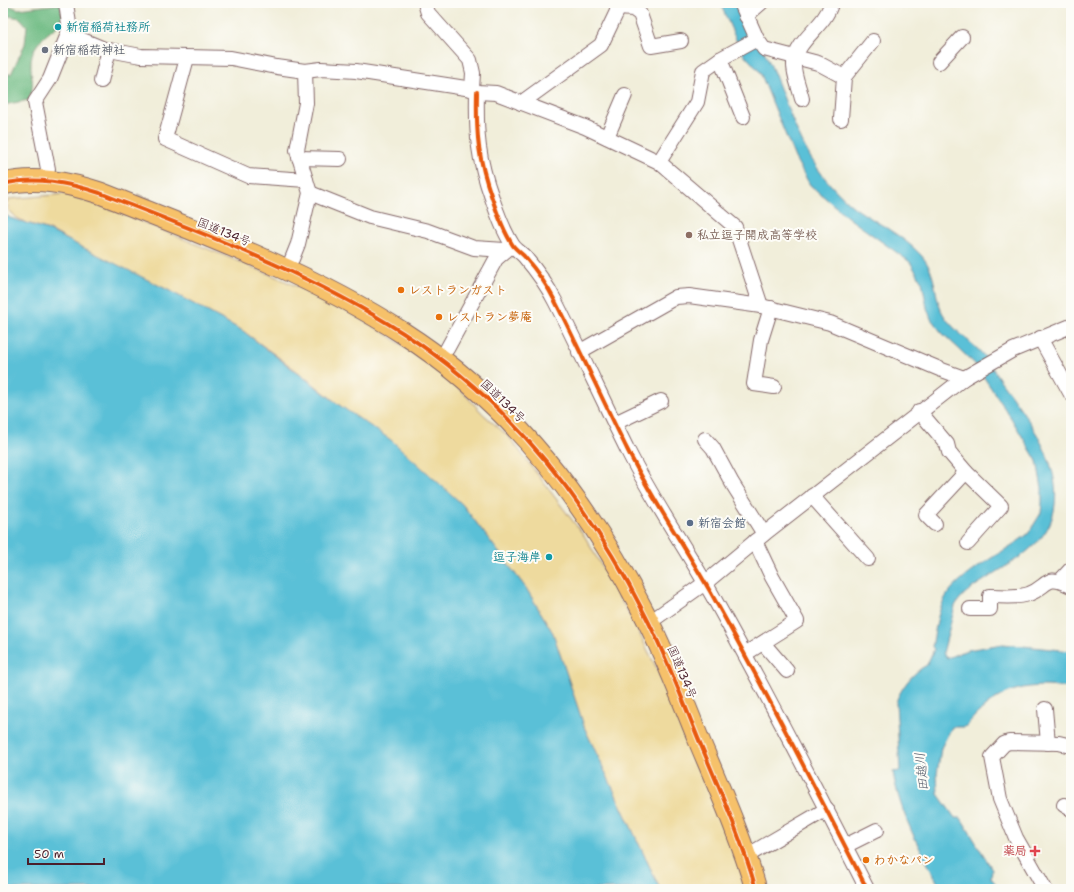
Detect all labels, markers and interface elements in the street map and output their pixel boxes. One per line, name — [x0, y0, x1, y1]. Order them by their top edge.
place label: 新宿稲荷社務所 — [66, 19, 151, 35]
marker: 新宿稲荷社務所 — [53, 22, 63, 32]
place label: 新宿稲荷神社 — [53, 42, 125, 58]
marker: 新宿稲荷神社 — [40, 45, 50, 55]
street label: 国道134号 — [195, 214, 253, 250]
place label: 私立逗子開成高等学校 — [697, 227, 817, 243]
marker: 私立逗子開成高等学校 — [684, 230, 694, 240]
place label: レストランガスト — [409, 282, 507, 298]
marker: レストランガスト — [396, 285, 406, 295]
place label: レストラン夢庵 — [447, 309, 532, 325]
marker: レストラン夢庵 — [434, 312, 444, 322]
street label: 国道134号 — [477, 376, 529, 426]
place label: 新宿会館 — [698, 515, 746, 531]
marker: 新宿会館 — [685, 518, 695, 528]
place label: 逗子海岸 — [493, 549, 541, 565]
marker: 逗子海岸 — [544, 552, 554, 562]
street label: 国道134号 — [664, 643, 700, 701]
water label: 田越川 — [911, 752, 932, 792]
scale bar — [28, 840, 104, 866]
place label: 薬局 — [1003, 843, 1027, 859]
text: 50 m — [34, 846, 64, 862]
marker: 薬局 — [1030, 846, 1040, 856]
place label: わかなパン — [874, 852, 934, 868]
marker: わかなパン — [861, 855, 871, 865]

